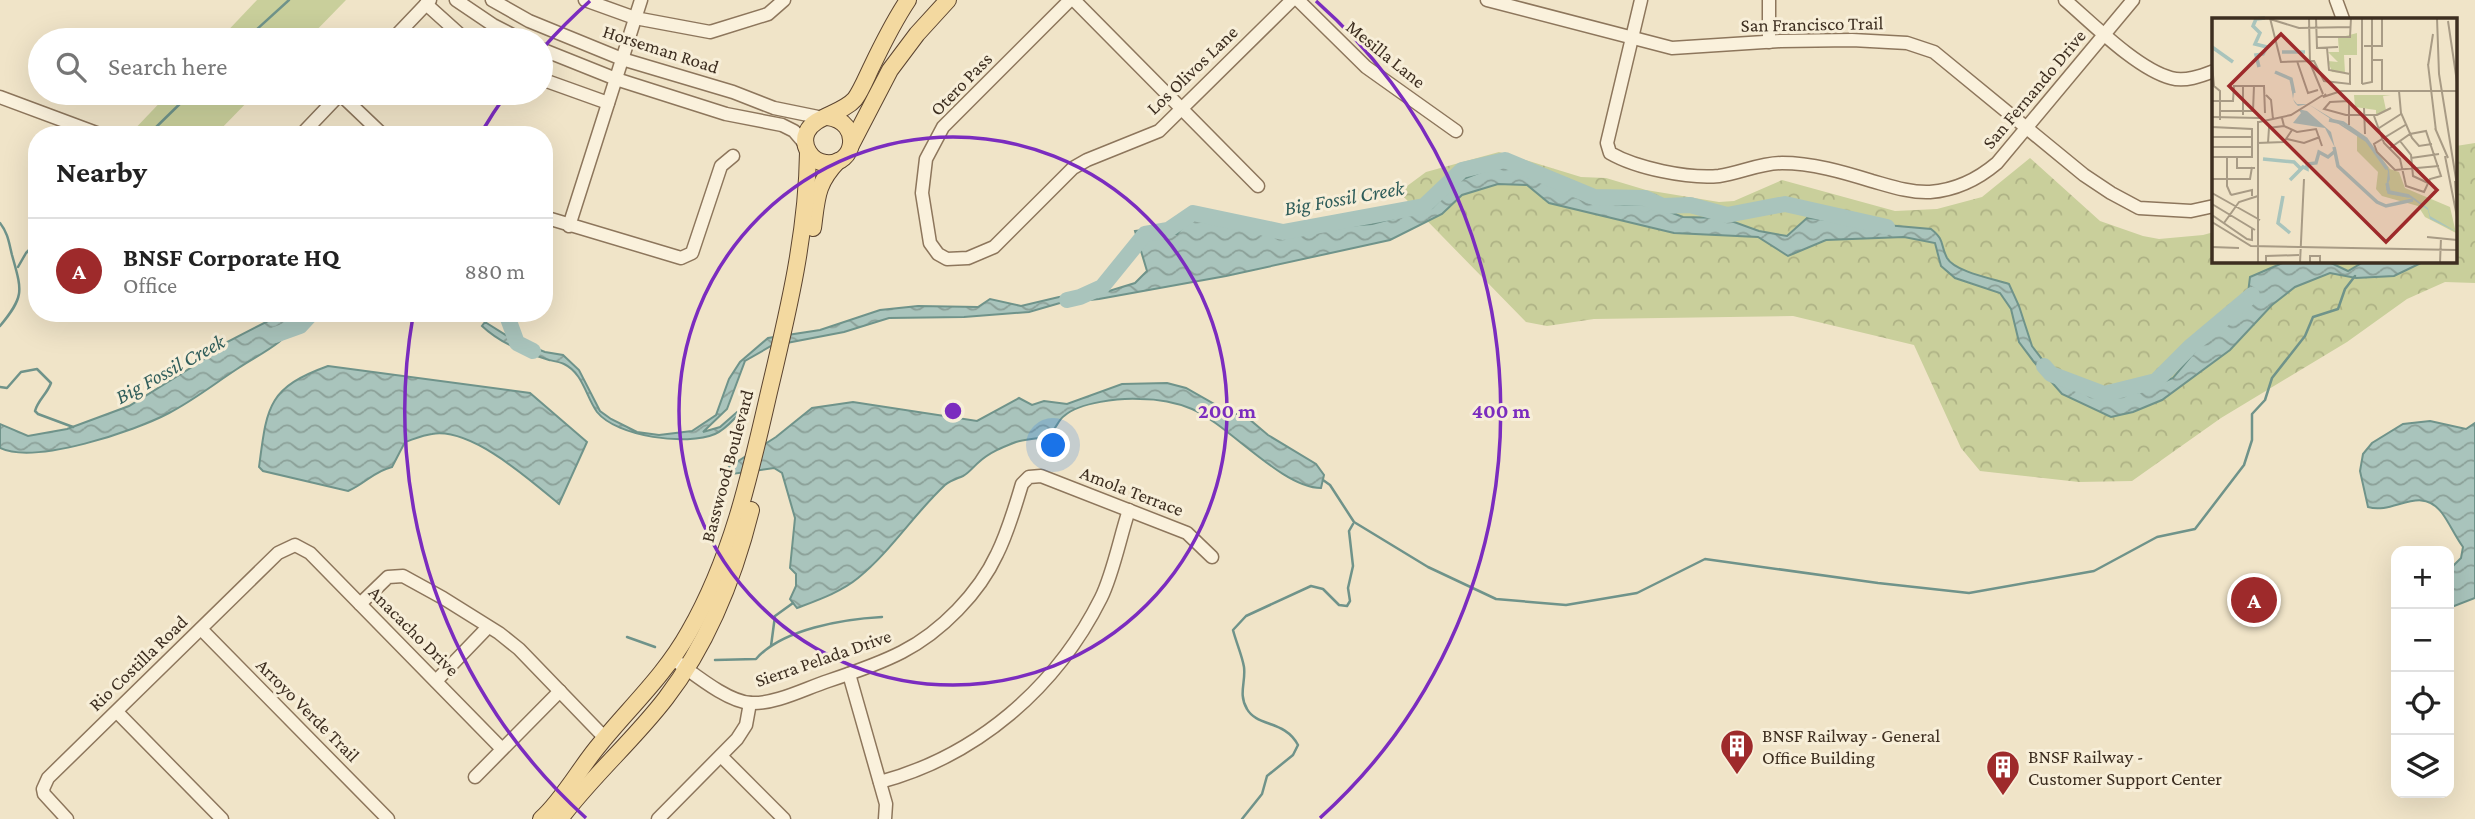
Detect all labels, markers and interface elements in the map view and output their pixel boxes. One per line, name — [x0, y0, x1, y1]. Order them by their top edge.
street label: San Francisco Trail — [1740, 12, 1884, 36]
street label: Mesilla Lane — [1342, 16, 1430, 92]
inset map — [2212, 18, 2458, 262]
street label: Horseman Road — [600, 20, 722, 78]
street label: Los Olivos Lane — [1142, 21, 1242, 119]
street label: San Fernando Drive — [1978, 25, 2090, 153]
search box — [28, 28, 553, 105]
icon: search — [52, 48, 90, 86]
street label: Otero Pass — [926, 48, 996, 120]
text: Search here — [108, 52, 227, 81]
text: Nearby — [56, 155, 147, 188]
water label: Big Fossil Creek — [1282, 175, 1407, 220]
text: BNSF Corporate HQ — [123, 243, 340, 272]
text: A — [72, 258, 86, 284]
text: 880 m — [464, 258, 525, 284]
text: Office — [123, 272, 177, 298]
water label: Big Fossil Creek — [111, 329, 230, 409]
street label: Basswood Boulevard — [697, 387, 757, 545]
centre of rings — [941, 399, 965, 423]
text: 200 m — [1198, 399, 1256, 423]
text: 400 m — [1472, 399, 1531, 423]
your location — [1036, 428, 1070, 462]
street label: Amola Terrace — [1077, 462, 1187, 520]
map controls — [2391, 546, 2454, 798]
button: + — [2391, 546, 2454, 609]
pin: A — [2231, 574, 2277, 626]
street label: Anacacho Drive — [365, 582, 463, 680]
button: − — [2391, 609, 2454, 672]
street label: Rio Costilla Road — [84, 611, 192, 715]
street label: Sierra Pelada Drive — [752, 625, 894, 691]
street label: Arroyo Verde Trail — [252, 654, 364, 766]
button: locate — [2391, 672, 2454, 735]
place label: BNSF Railway - General Office Building — [1762, 725, 1940, 768]
building icon: BNSF Railway - General Office Building — [1718, 727, 1756, 776]
button: layers — [2391, 735, 2454, 798]
place label: BNSF Railway - Customer Support Center — [2028, 746, 2222, 789]
building icon: BNSF Railway - Customer Support Center — [1984, 748, 2022, 797]

